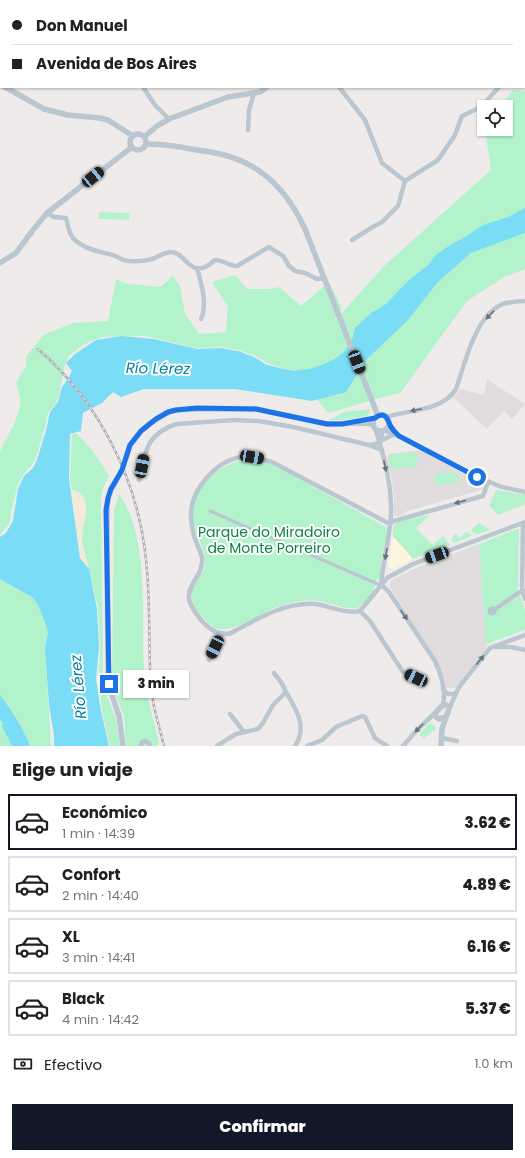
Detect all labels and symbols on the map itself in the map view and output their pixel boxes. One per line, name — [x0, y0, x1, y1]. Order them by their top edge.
car — [80, 165, 106, 189]
one-way arrow — [486, 310, 495, 319]
car — [347, 349, 367, 375]
water label: Río Lérez — [126, 357, 191, 379]
one-way arrow — [410, 407, 422, 413]
car — [239, 449, 265, 465]
car — [134, 453, 150, 479]
one-way arrow — [382, 460, 388, 472]
route start — [468, 468, 486, 486]
one-way arrow — [454, 499, 466, 505]
park label: Parque do Miradoiro de Monte Porreiro — [198, 522, 340, 558]
car — [424, 545, 450, 565]
one-way arrow — [382, 548, 388, 560]
one-way arrow — [400, 610, 408, 620]
car — [204, 634, 226, 660]
water label: Río Lérez — [65, 654, 91, 720]
one-way arrow — [476, 655, 485, 666]
car — [403, 667, 429, 689]
callout: 3 min — [123, 670, 189, 698]
route end — [100, 675, 118, 693]
one-way arrow — [414, 723, 424, 733]

